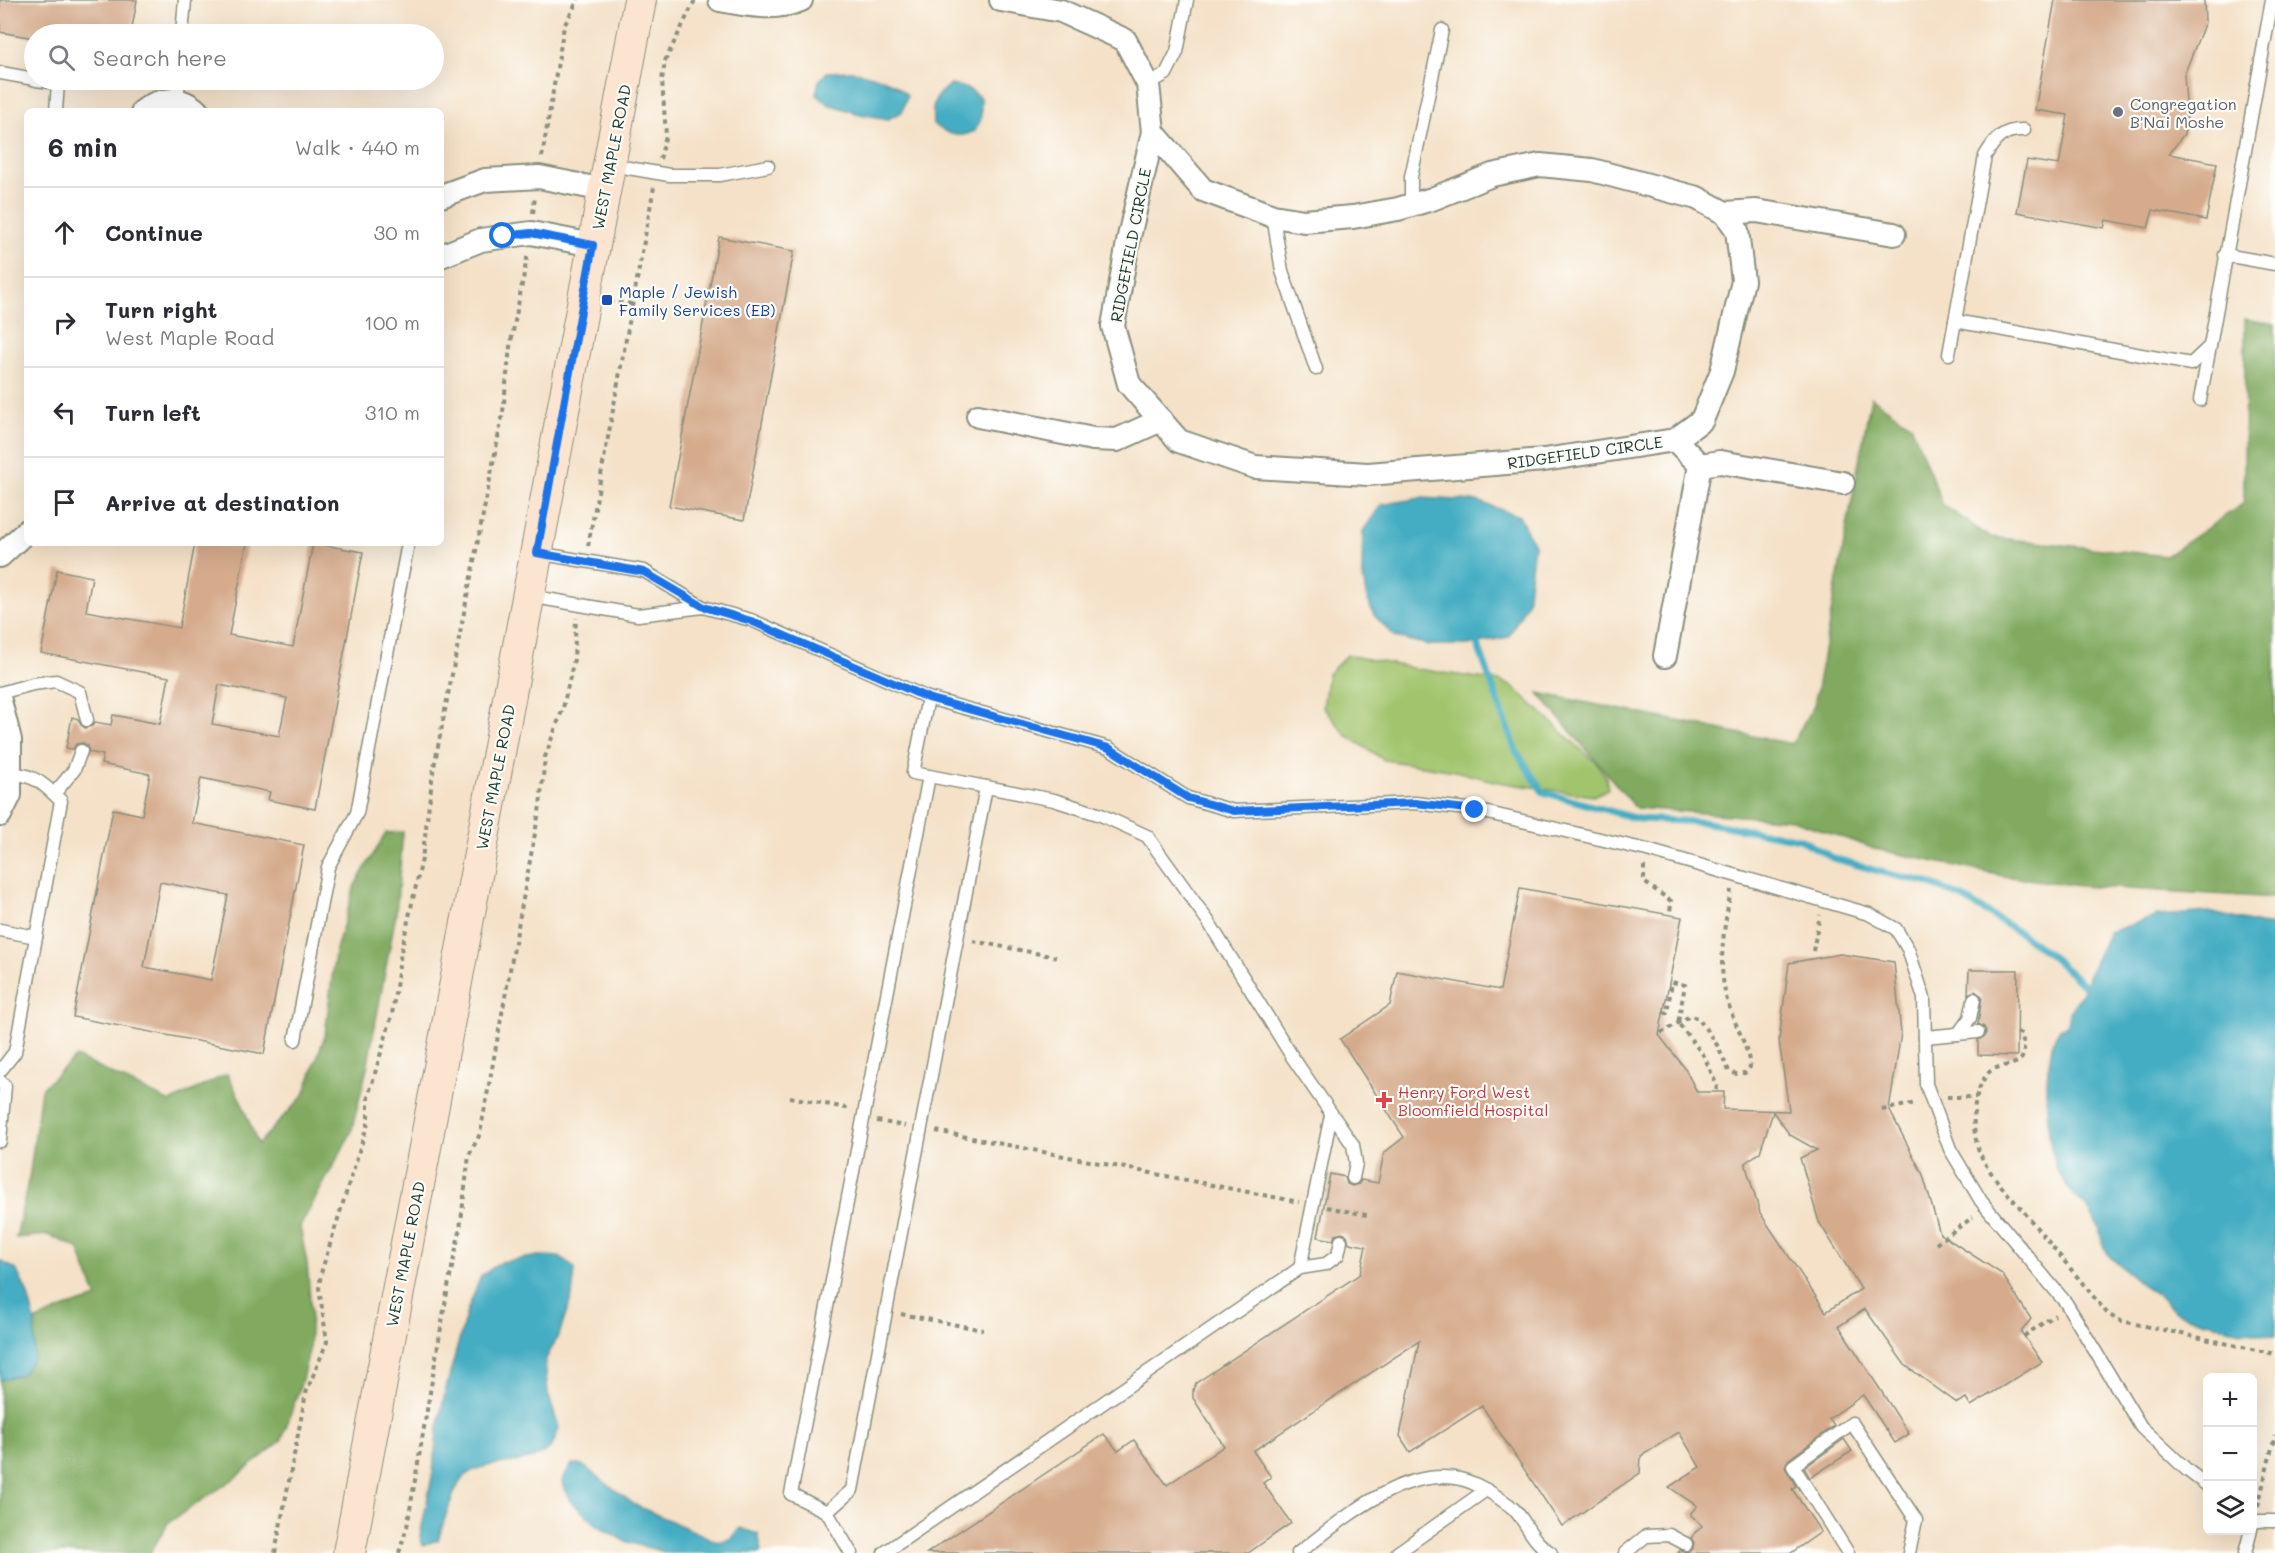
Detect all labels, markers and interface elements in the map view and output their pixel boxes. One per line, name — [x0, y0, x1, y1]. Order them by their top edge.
search box — [24, 24, 444, 90]
icon: search — [45, 41, 78, 74]
text: Search here — [93, 43, 227, 72]
street label: WEST MAPLE ROAD — [587, 83, 635, 231]
place label: Congregation B'Nai Moshe — [2130, 93, 2237, 132]
marker: Congregation B'Nai Moshe — [2111, 105, 2125, 119]
text: 6 min — [48, 130, 117, 164]
text: Walk · 440 m — [295, 134, 420, 160]
street label: RIDGEFIELD CIRCLE — [1105, 166, 1155, 324]
icon: ahead — [48, 216, 81, 249]
text: Continue — [105, 218, 203, 247]
text: 30 m — [374, 219, 420, 245]
route start — [489, 222, 515, 248]
place label: Maple / Jewish Family Services (EB) — [619, 281, 776, 320]
marker: Maple / Jewish Family Services (EB) — [600, 293, 614, 307]
text: Turn right — [105, 295, 217, 324]
icon: right — [48, 306, 81, 339]
text: 100 m — [364, 309, 420, 335]
text: West Maple Road — [105, 324, 274, 350]
icon: left — [48, 396, 81, 429]
text: Turn left — [105, 398, 201, 427]
text: 310 m — [365, 399, 420, 425]
street label: RIDGEFIELD CIRCLE — [1506, 431, 1664, 473]
icon: arrive — [48, 486, 81, 519]
text: Arrive at destination — [105, 488, 340, 517]
street label: WEST MAPLE ROAD — [471, 703, 519, 851]
route end — [1461, 796, 1487, 822]
place label: Henry Ford West Bloomfield Hospital — [1398, 1081, 1548, 1120]
marker: Henry Ford West Bloomfield Hospital — [1375, 1091, 1393, 1109]
street label: WEST MAPLE ROAD — [381, 1180, 429, 1328]
map controls — [2203, 1373, 2257, 1535]
button: + — [2203, 1373, 2257, 1427]
button: − — [2203, 1427, 2257, 1481]
button: layers — [2203, 1481, 2257, 1535]

